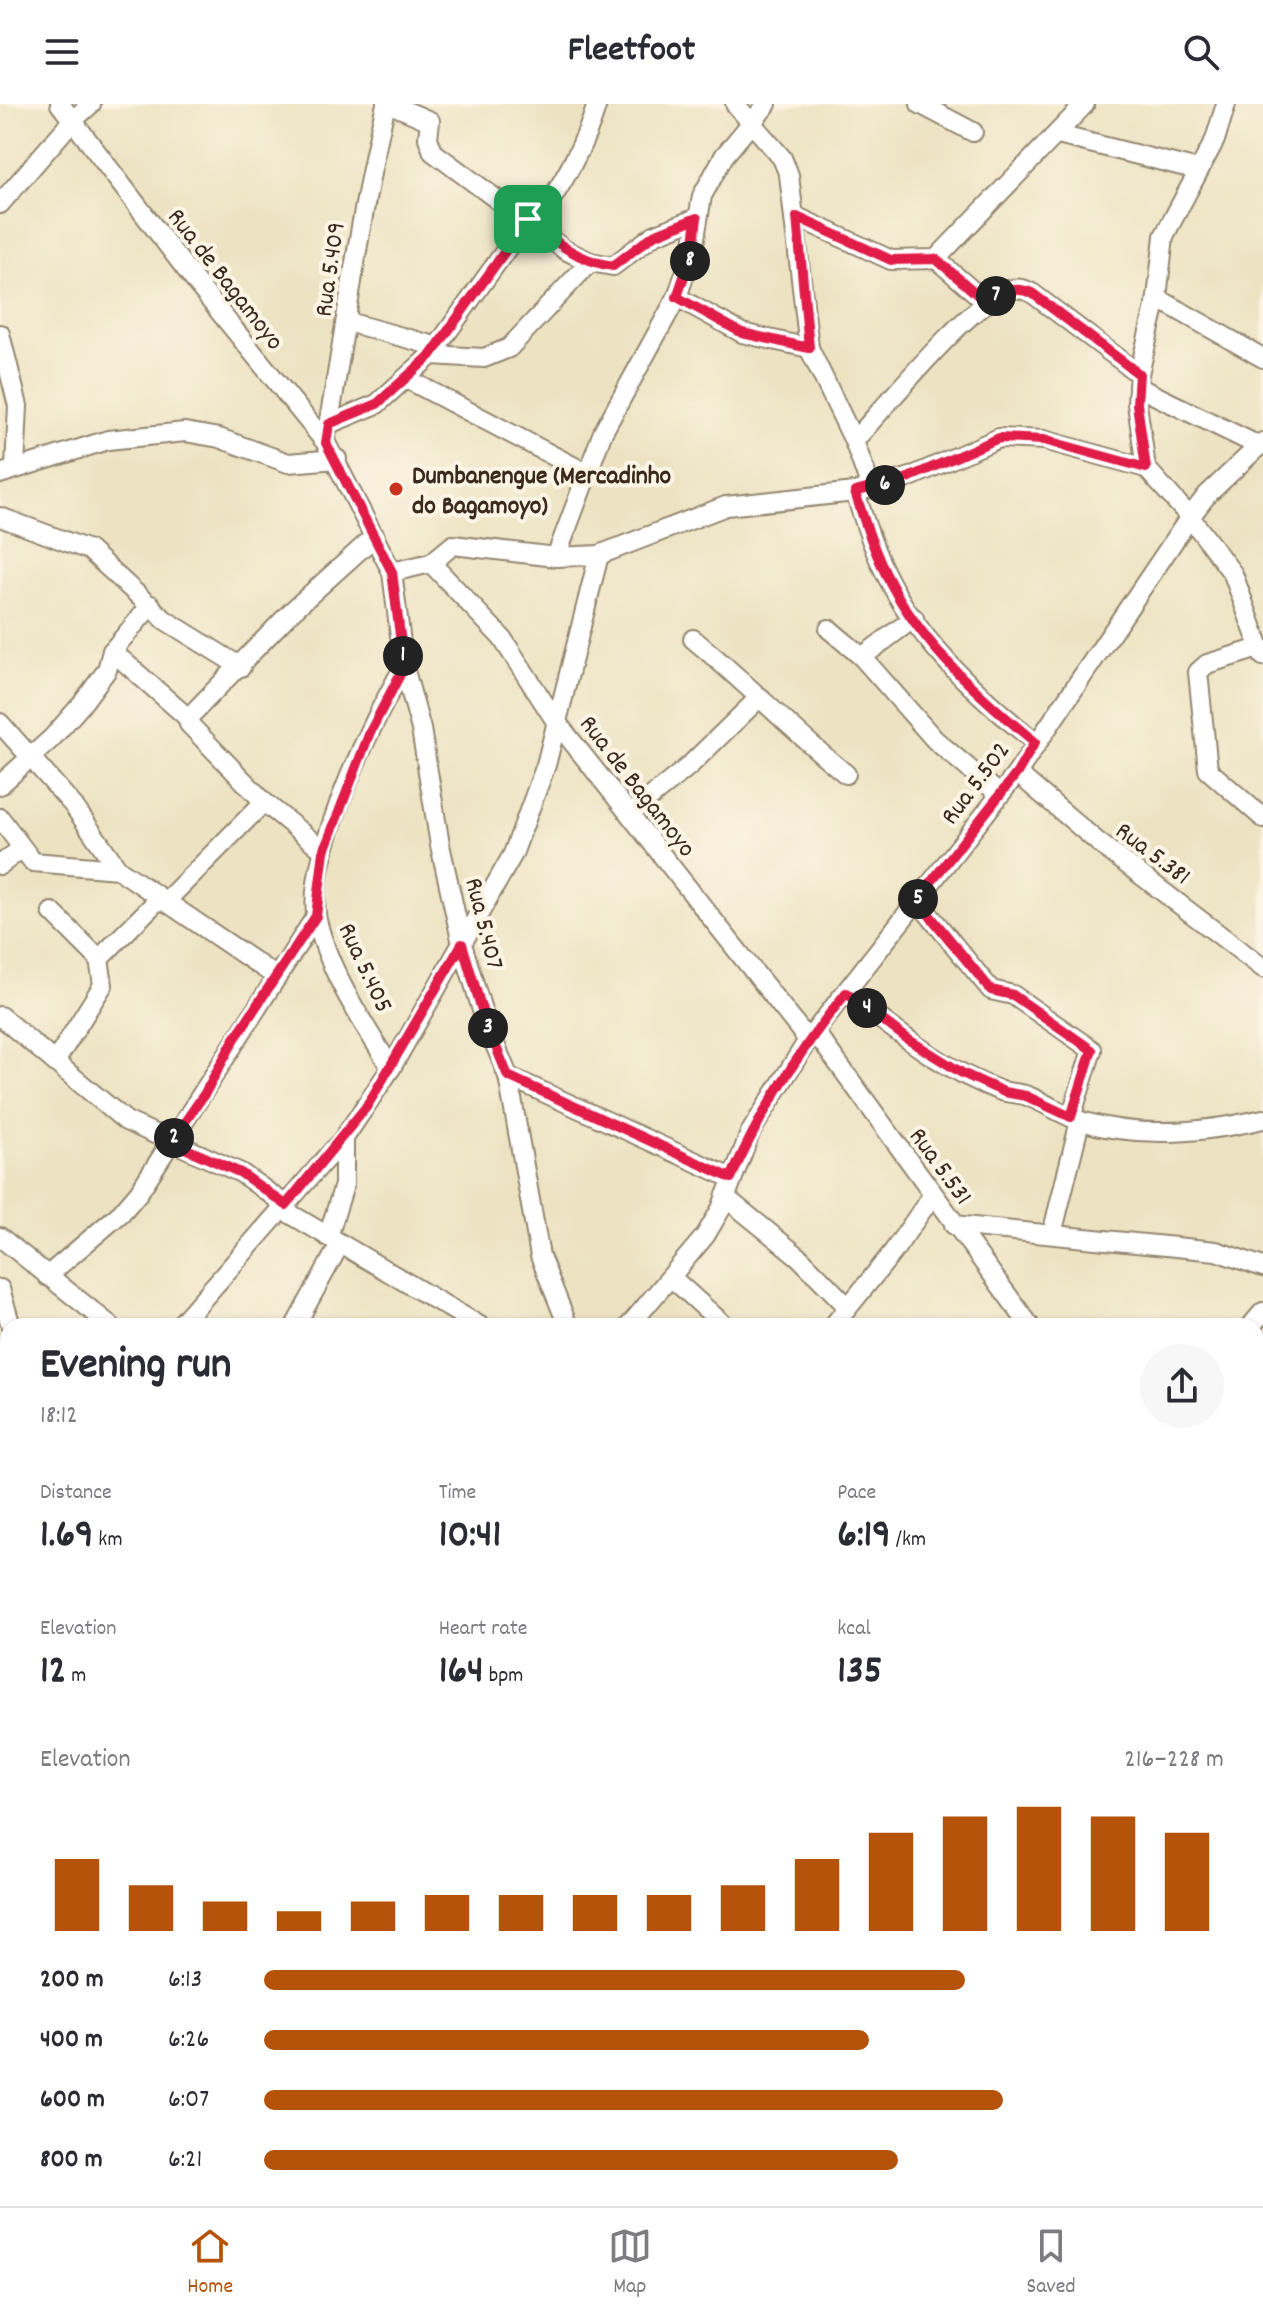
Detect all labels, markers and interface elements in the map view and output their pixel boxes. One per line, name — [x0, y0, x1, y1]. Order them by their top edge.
text: Fleetfoot — [568, 26, 695, 78]
icon: menu — [40, 30, 84, 74]
icon: search — [1179, 30, 1223, 74]
pin — [494, 185, 562, 253]
icon: arrive — [506, 197, 550, 241]
street label: Rua de Bagamoyo — [157, 201, 292, 359]
street label: Rua 5.409 — [307, 220, 356, 319]
pin: 8 — [670, 241, 710, 281]
text: 8 — [686, 245, 694, 276]
pin: 7 — [976, 276, 1016, 316]
text: 7 — [992, 280, 1000, 311]
place label: Dumbanengue (Mercadinho do Bagamoyo) — [412, 459, 672, 526]
pin: 6 — [865, 465, 905, 505]
text: 6 — [880, 469, 890, 500]
marker: Dumbanengue (Mercadinho do Bagamoyo) — [387, 480, 405, 498]
pin: 1 — [383, 636, 423, 676]
text: 1 — [401, 640, 405, 671]
street label: Rua de Bagamoyo — [569, 708, 704, 866]
street label: Rua 5.502 — [933, 735, 1020, 834]
street label: Rua 5.381 — [1106, 814, 1197, 895]
street label: Rua 5.407 — [453, 874, 512, 974]
pin: 5 — [898, 879, 938, 919]
text: 5 — [913, 883, 923, 914]
street label: Rua 5.405 — [327, 917, 401, 1020]
pin: 4 — [847, 988, 887, 1028]
text: 4 — [862, 992, 872, 1023]
pin: 3 — [468, 1008, 508, 1048]
text: 3 — [483, 1012, 493, 1043]
pin: 2 — [154, 1118, 194, 1158]
street label: Rua 5.531 — [898, 1121, 980, 1213]
text: 2 — [169, 1122, 179, 1153]
text: Evening run — [40, 1336, 231, 1399]
button: share — [1140, 1344, 1224, 1428]
text: 18:12 — [40, 1398, 78, 1435]
text: Distance — [40, 1478, 112, 1509]
text: Time — [439, 1478, 476, 1509]
text: Pace — [837, 1478, 876, 1509]
text: 1.69 — [40, 1509, 93, 1566]
text: 10:41 — [439, 1509, 501, 1566]
text: 6:19 — [837, 1509, 891, 1566]
text: km — [93, 1525, 123, 1556]
text: /km — [891, 1525, 926, 1556]
text: Elevation — [40, 1614, 117, 1645]
text: Heart rate — [439, 1614, 528, 1645]
text: kcal — [837, 1614, 871, 1645]
text: 12 — [40, 1645, 66, 1702]
text: 164 — [439, 1645, 484, 1702]
text: 135 — [837, 1645, 882, 1702]
text: m — [66, 1661, 86, 1692]
text: bpm — [484, 1661, 523, 1692]
text: Elevation — [40, 1742, 130, 1779]
text: 216–228 m — [1124, 1742, 1224, 1779]
text: 200 m — [40, 1962, 104, 1999]
text: 6:13 — [168, 1962, 202, 1999]
text: 400 m — [40, 2022, 103, 2059]
text: 6:26 — [168, 2022, 209, 2059]
text: 600 m — [40, 2082, 105, 2119]
text: 6:07 — [168, 2082, 209, 2119]
text: 800 m — [40, 2142, 103, 2179]
text: 6:21 — [168, 2142, 202, 2179]
tab: Home — [187, 2224, 233, 2303]
tab: Map — [608, 2224, 652, 2303]
tab: Saved — [1026, 2224, 1076, 2303]

